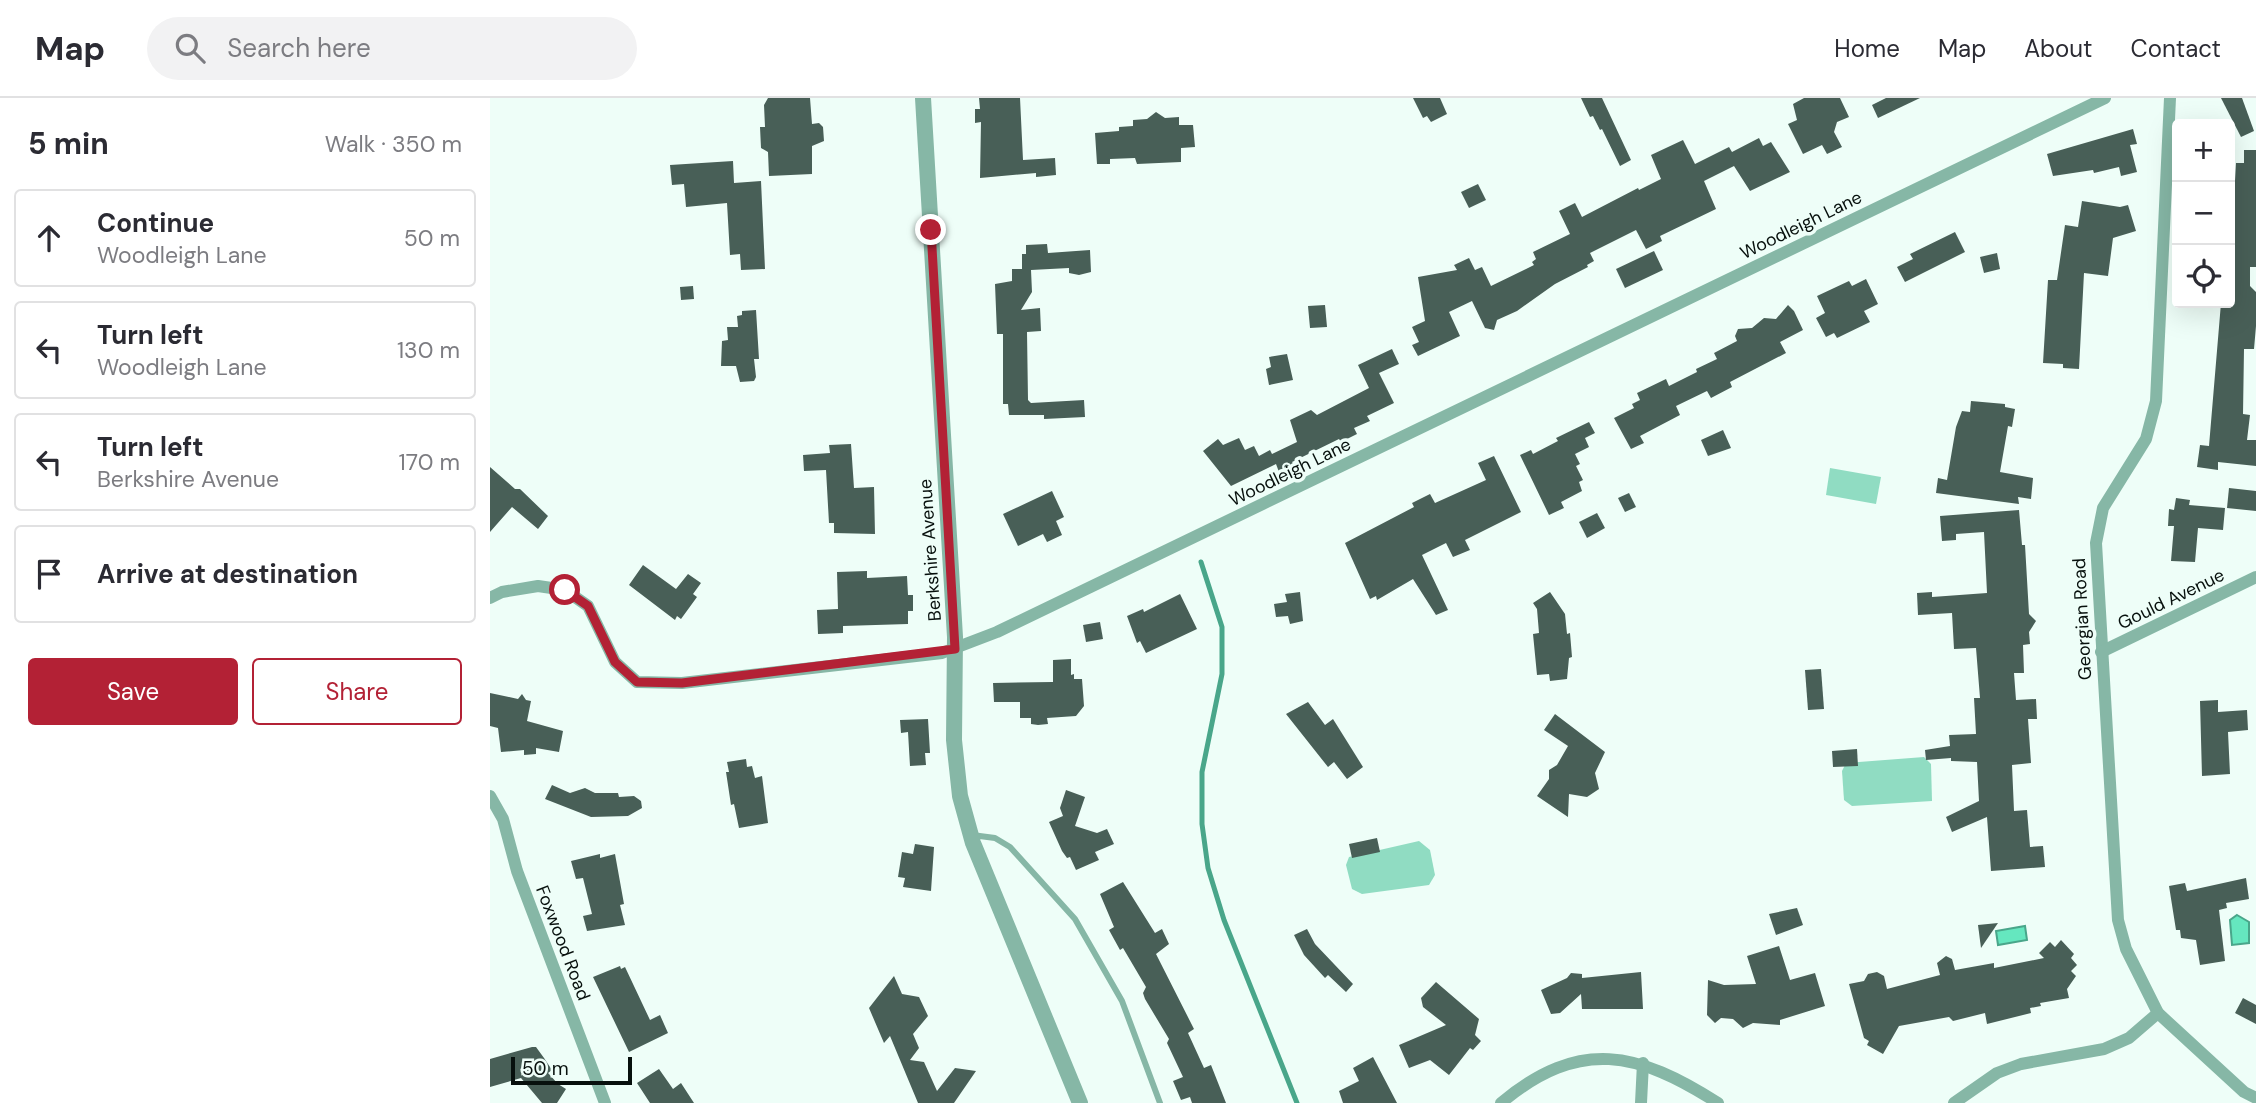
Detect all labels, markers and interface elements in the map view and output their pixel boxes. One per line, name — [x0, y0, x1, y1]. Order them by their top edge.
search box — [147, 17, 637, 80]
text: Map — [35, 27, 105, 70]
icon: search — [171, 29, 209, 67]
text: Search here — [227, 31, 371, 65]
text: Home — [1834, 33, 1900, 64]
text: Map — [1938, 33, 1986, 64]
text: About — [2024, 33, 2093, 64]
text: Contact — [2131, 33, 2221, 64]
map controls — [2172, 119, 2235, 308]
button: + — [2172, 119, 2235, 182]
text: 5 min — [28, 124, 109, 163]
text: Walk · 350 m — [325, 129, 462, 159]
button: − — [2172, 182, 2235, 245]
street label: Woodleigh Lane — [1736, 185, 1866, 265]
text: Continue — [97, 206, 214, 240]
route end — [915, 214, 946, 245]
icon: ahead — [30, 219, 68, 257]
text: 50 m — [404, 223, 460, 253]
text: Woodleigh Lane — [97, 240, 267, 270]
button: locate — [2172, 245, 2235, 308]
text: Turn left — [97, 318, 204, 352]
icon: left — [30, 331, 68, 369]
text: 130 m — [397, 335, 460, 365]
text: Woodleigh Lane — [97, 352, 267, 382]
text: Turn left — [97, 430, 204, 464]
street label: Woodleigh Lane — [1225, 432, 1355, 512]
icon: left — [30, 443, 68, 481]
text: 170 m — [399, 447, 460, 477]
text: Berkshire Avenue — [97, 464, 279, 494]
street label: Berkshire Avenue — [913, 478, 947, 622]
icon: arrive — [30, 555, 68, 593]
text: Arrive at destination — [97, 557, 358, 591]
street label: Georgian Road — [2067, 557, 2097, 681]
street label: Gould Avenue — [2114, 563, 2228, 635]
route start — [549, 574, 580, 605]
button: Save — [28, 658, 238, 725]
button: Share — [252, 658, 462, 725]
street label: Foxwood Road — [530, 882, 596, 1004]
scale bar — [511, 1054, 632, 1086]
text: 50 m — [522, 1056, 569, 1081]

